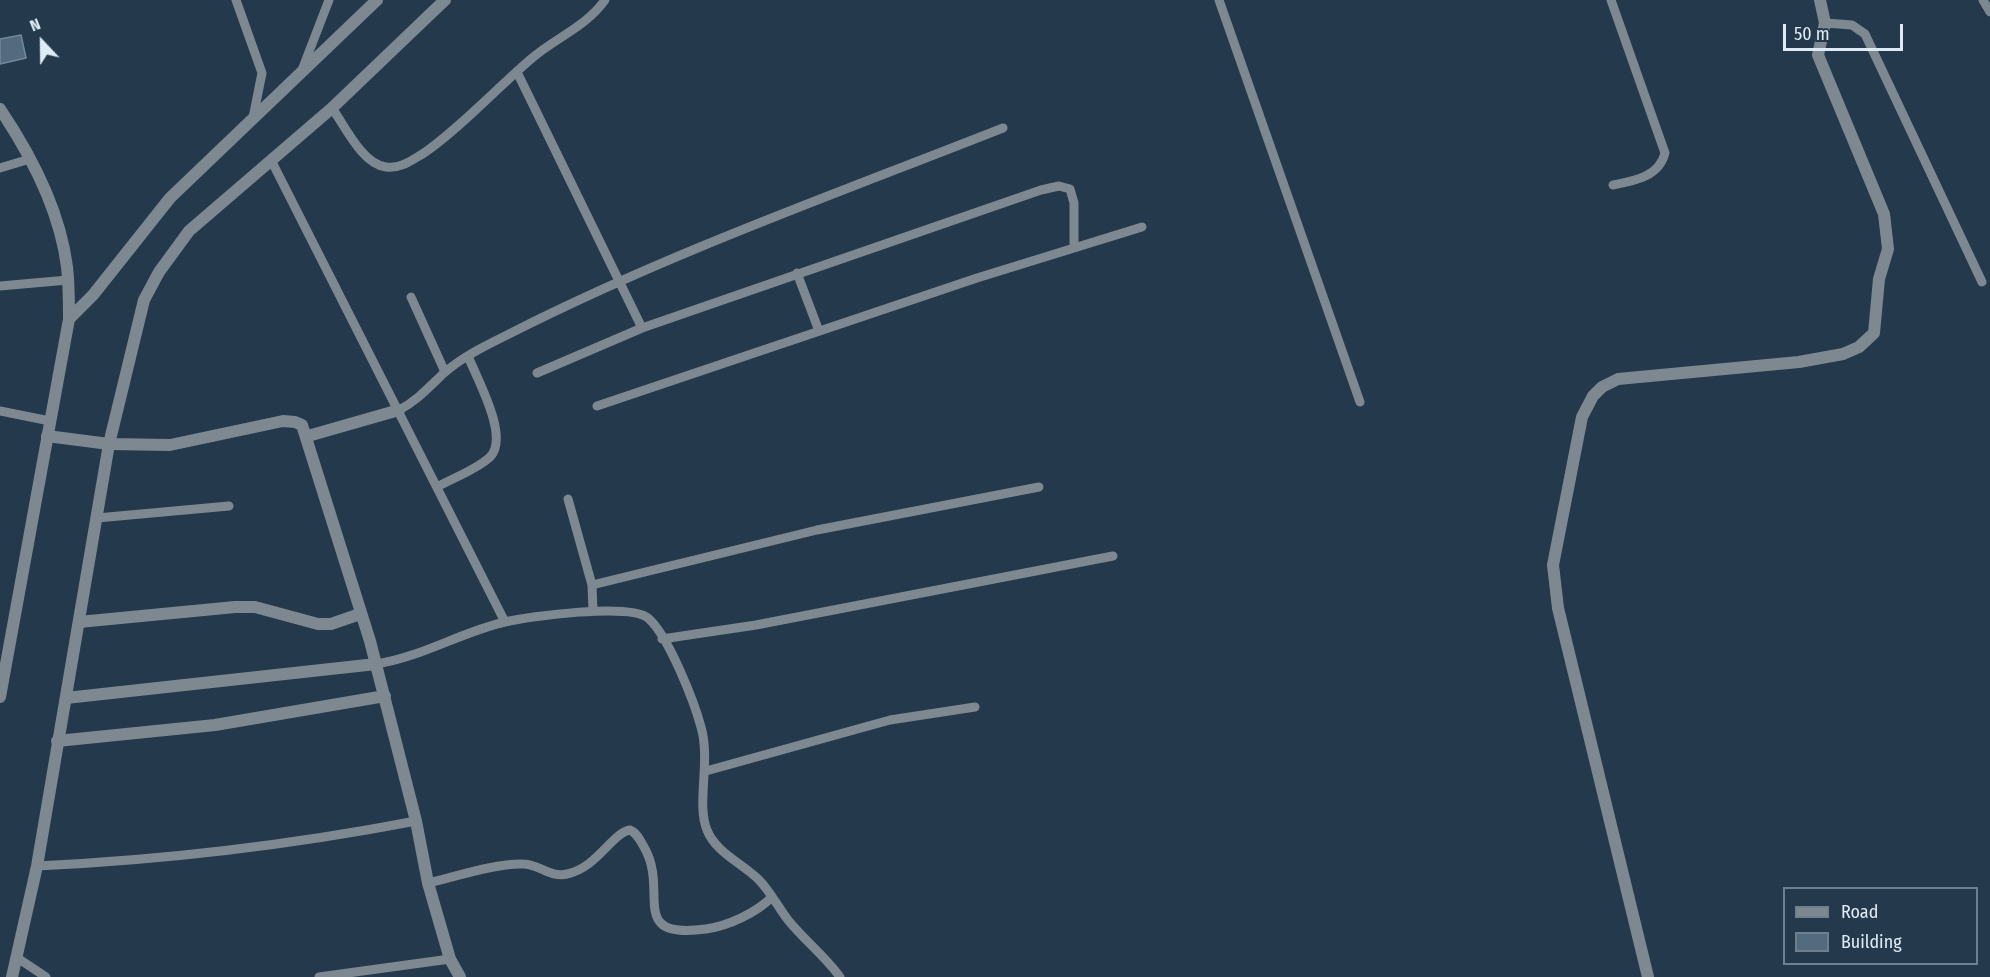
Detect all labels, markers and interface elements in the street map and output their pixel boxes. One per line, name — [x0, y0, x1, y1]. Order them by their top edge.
north arrow — [12, 12, 72, 72]
scale bar — [1786, 12, 1906, 50]
text: N — [27, 14, 43, 35]
text: 50 m — [1794, 23, 1830, 45]
legend — [1783, 887, 1978, 965]
text: Road — [1841, 901, 1878, 923]
text: Building — [1841, 931, 1902, 953]

